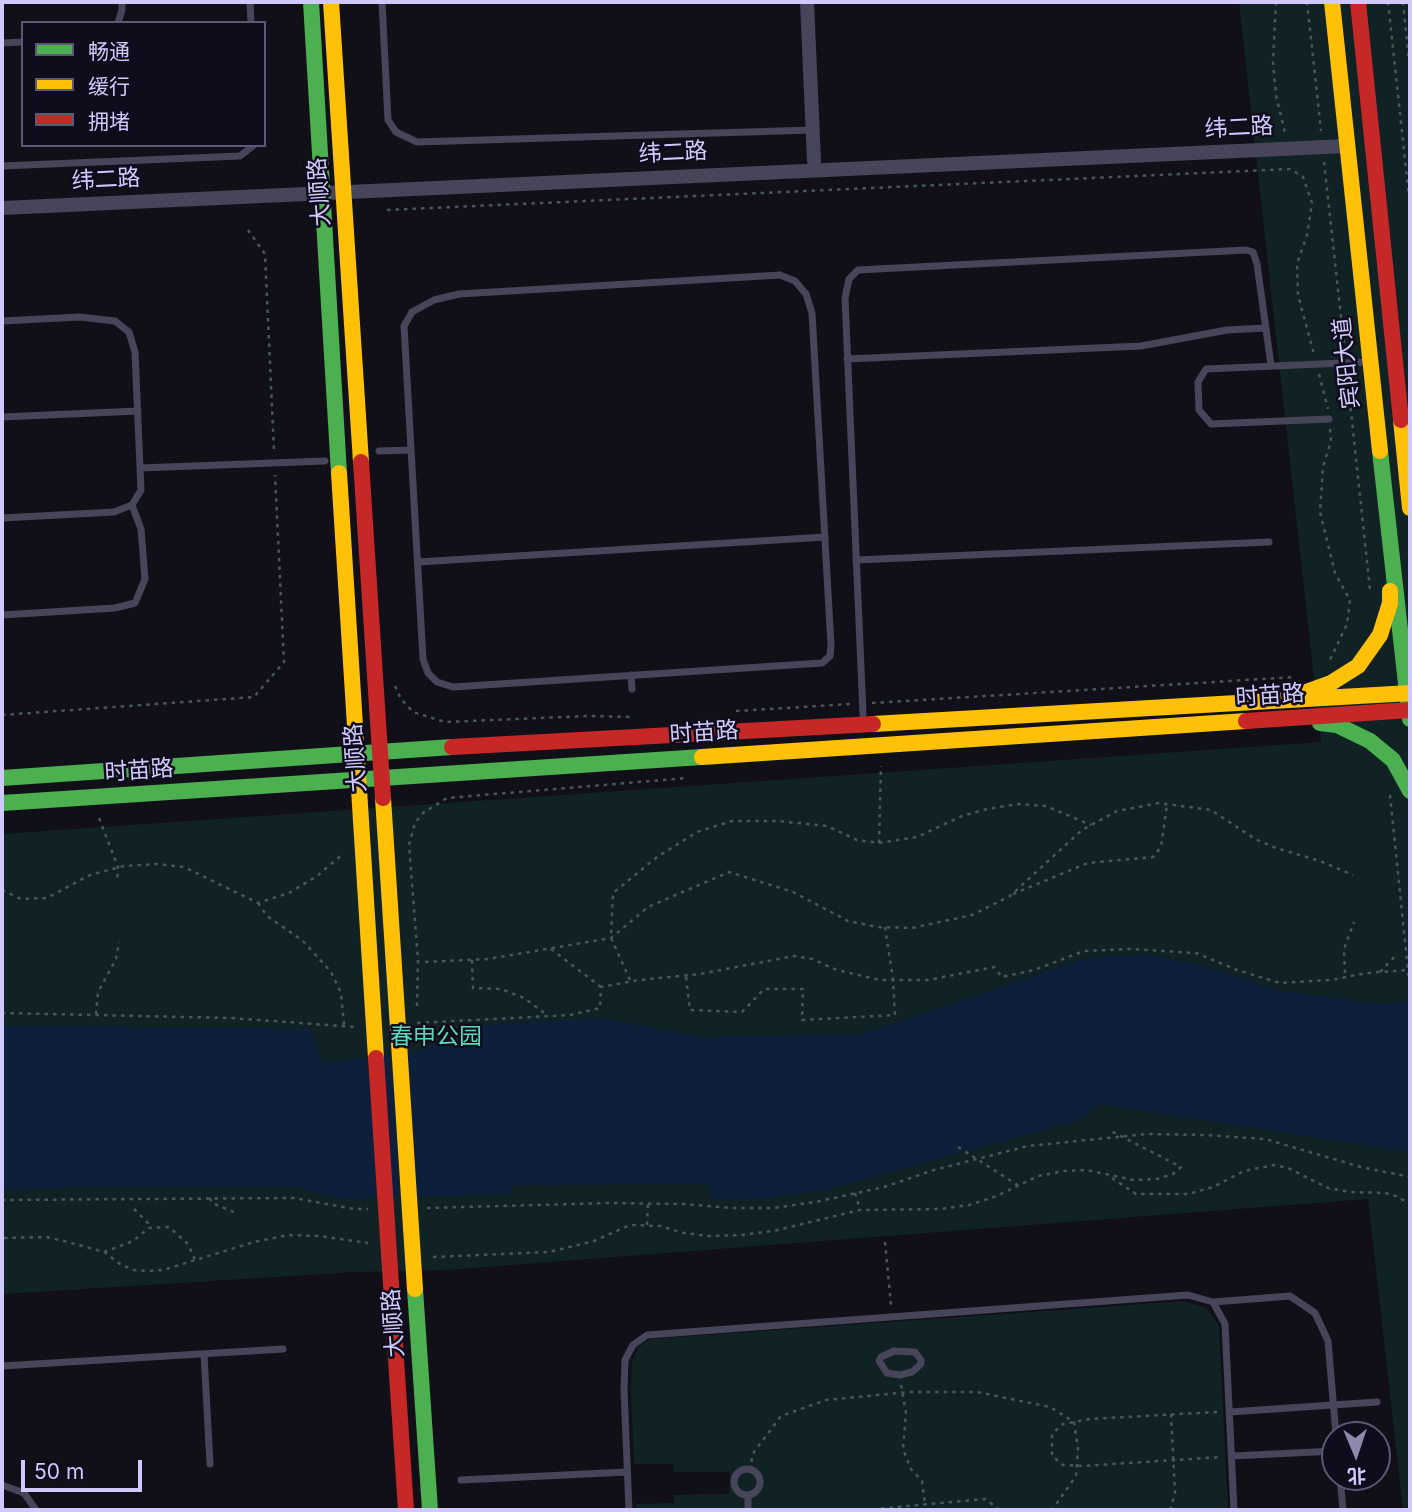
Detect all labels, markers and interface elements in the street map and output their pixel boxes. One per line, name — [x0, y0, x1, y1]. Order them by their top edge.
legend — [21, 21, 266, 147]
text: 畅通 — [88, 39, 130, 64]
text: 缓行 — [88, 74, 130, 99]
text: 拥堵 — [88, 109, 130, 134]
street label: 纬二路 — [1204, 112, 1274, 144]
street label: 纬二路 — [638, 137, 708, 169]
street label: 大顺路 — [304, 157, 336, 227]
street label: 纬二路 — [71, 164, 141, 196]
street label: 宾阳大道 — [1328, 316, 1366, 410]
street label: 时苗路 — [1235, 680, 1305, 712]
street label: 时苗路 — [669, 717, 739, 749]
street label: 大顺路 — [340, 723, 372, 793]
street label: 时苗路 — [104, 755, 174, 787]
park label: 春申公园 — [390, 1023, 482, 1051]
street label: 大顺路 — [378, 1288, 410, 1358]
north arrow — [1321, 1421, 1391, 1491]
scale bar — [24, 1446, 145, 1490]
text: 50 m — [34, 1459, 84, 1484]
text: 北 — [1347, 1464, 1367, 1487]

